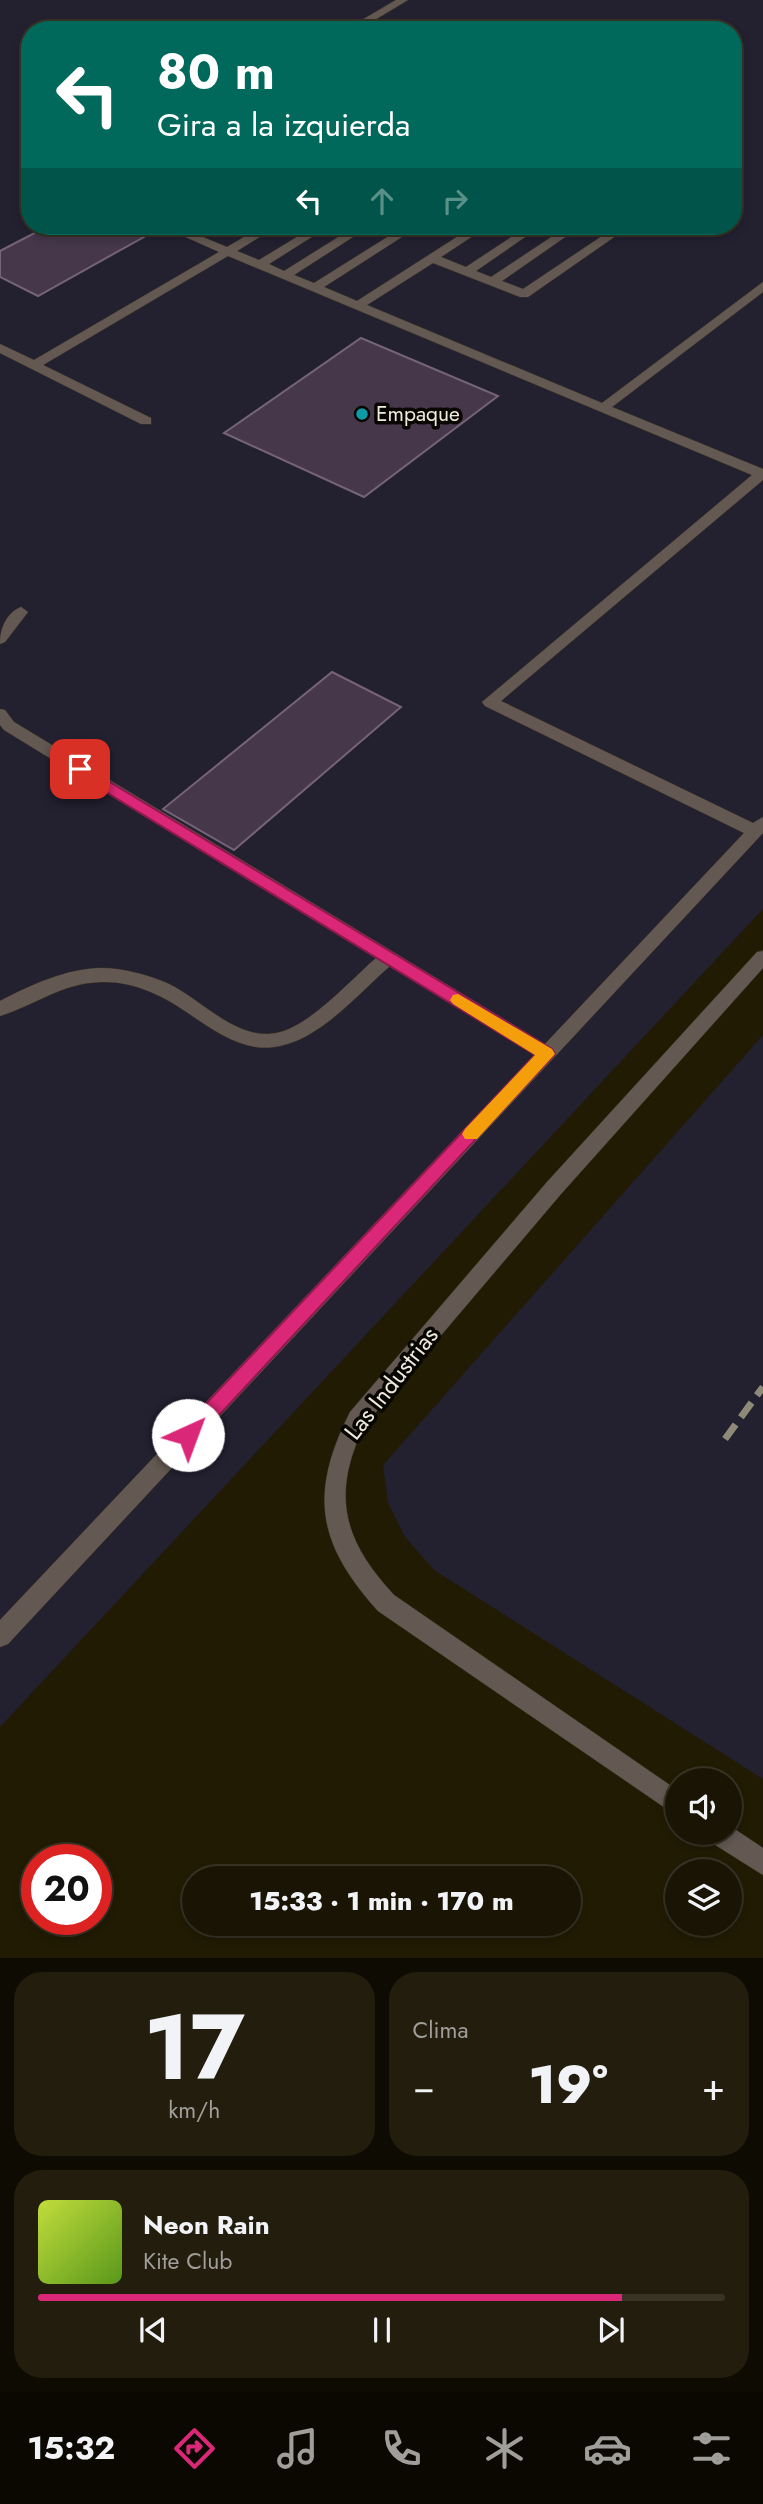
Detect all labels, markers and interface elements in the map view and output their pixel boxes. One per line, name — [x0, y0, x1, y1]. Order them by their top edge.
text: 80 m — [157, 37, 275, 107]
icon: left — [42, 49, 133, 140]
text: Gira a la izquierda — [157, 102, 410, 148]
icon: left — [290, 182, 328, 220]
icon: ahead — [363, 182, 401, 220]
icon: right — [436, 182, 474, 220]
place label: Empaque — [376, 399, 460, 429]
marker: Empaque — [354, 406, 370, 422]
pin — [50, 739, 110, 799]
icon: arrive — [61, 750, 99, 788]
street label: Las Industrias — [336, 1319, 446, 1447]
position arrow — [151, 1398, 225, 1472]
map controls — [665, 1768, 742, 1936]
button: sound — [665, 1768, 742, 1845]
speed limit sign: 20 — [21, 1844, 112, 1935]
button: layers — [665, 1859, 742, 1936]
text: 15:33 · 1 min · 170 m — [249, 1882, 514, 1920]
text: 17 — [144, 1982, 245, 2113]
text: Clima — [413, 2013, 469, 2047]
text: 19° — [529, 2047, 608, 2123]
text: − — [413, 2059, 435, 2114]
text: + — [702, 2059, 725, 2114]
text: km/h — [168, 2093, 220, 2127]
text: Neon Rain — [143, 2206, 270, 2244]
text: Kite Club — [143, 2244, 232, 2278]
icon: previous — [134, 2311, 172, 2349]
icon: pause — [363, 2311, 401, 2349]
icon: next — [592, 2311, 630, 2349]
icon: directions — [170, 2424, 219, 2473]
icon: music — [273, 2424, 322, 2473]
icon: phone — [377, 2424, 426, 2473]
icon: climate — [480, 2424, 529, 2473]
icon: car — [583, 2424, 632, 2473]
icon: filters — [687, 2424, 736, 2473]
text: 15:32 — [27, 2425, 115, 2471]

